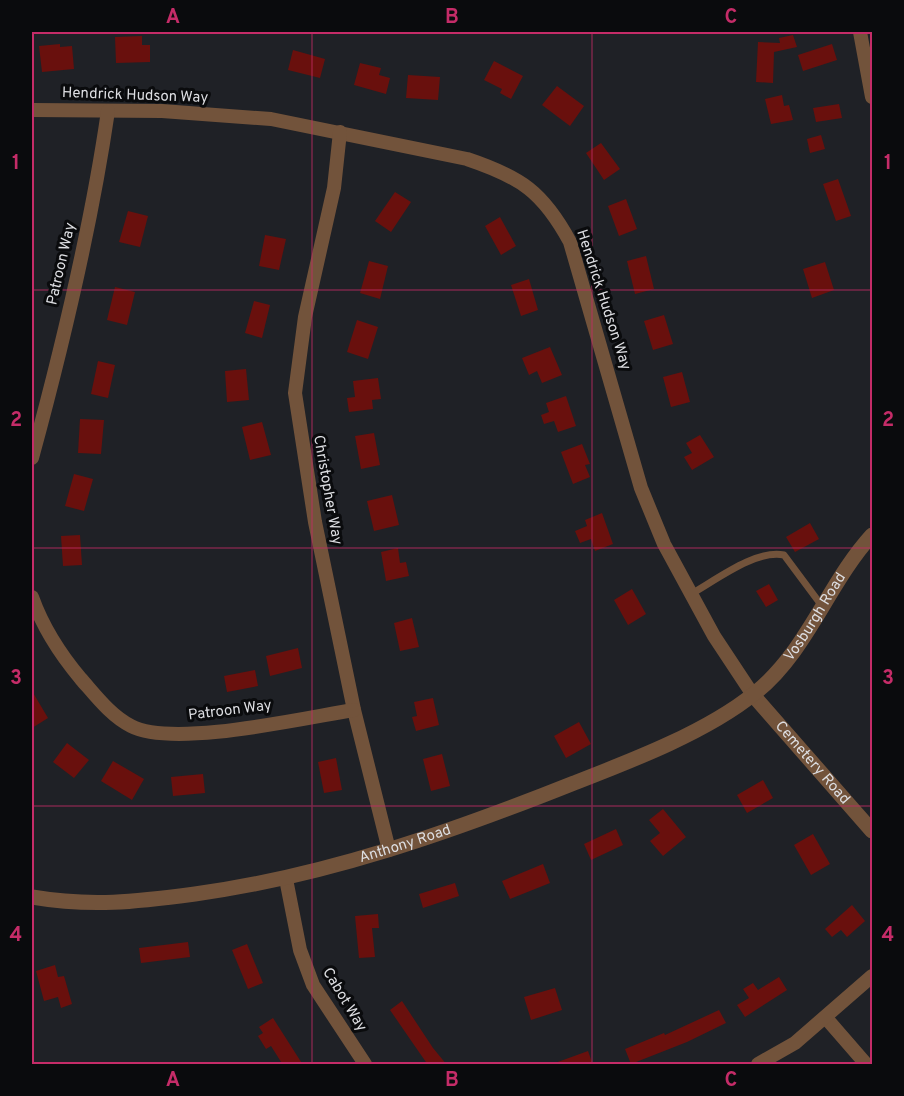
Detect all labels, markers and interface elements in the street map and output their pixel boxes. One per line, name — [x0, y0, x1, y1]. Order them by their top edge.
text: A — [166, 5, 180, 31]
text: B — [445, 5, 459, 31]
text: C — [725, 5, 737, 31]
street label: Hendrick Hudson Way — [61, 84, 209, 108]
text: 1 — [12, 151, 20, 177]
text: 1 — [884, 151, 892, 177]
street label: Patroon Way — [43, 221, 81, 307]
street label: Hendrick Hudson Way — [571, 227, 635, 373]
text: 2 — [10, 408, 22, 434]
text: 2 — [882, 408, 894, 434]
street label: Christopher Way — [308, 434, 346, 546]
street label: Vosburgh Road — [780, 569, 850, 665]
text: 3 — [10, 666, 22, 692]
text: 3 — [882, 666, 894, 692]
street label: Patroon Way — [187, 696, 273, 726]
street label: Cemetery Road — [771, 717, 854, 808]
street label: Anthony Road — [357, 820, 454, 868]
text: 4 — [10, 923, 22, 949]
text: 4 — [882, 923, 894, 949]
street label: Cabot Way — [317, 965, 371, 1036]
text: A — [166, 1068, 180, 1094]
text: B — [445, 1068, 459, 1094]
text: C — [725, 1068, 737, 1094]

